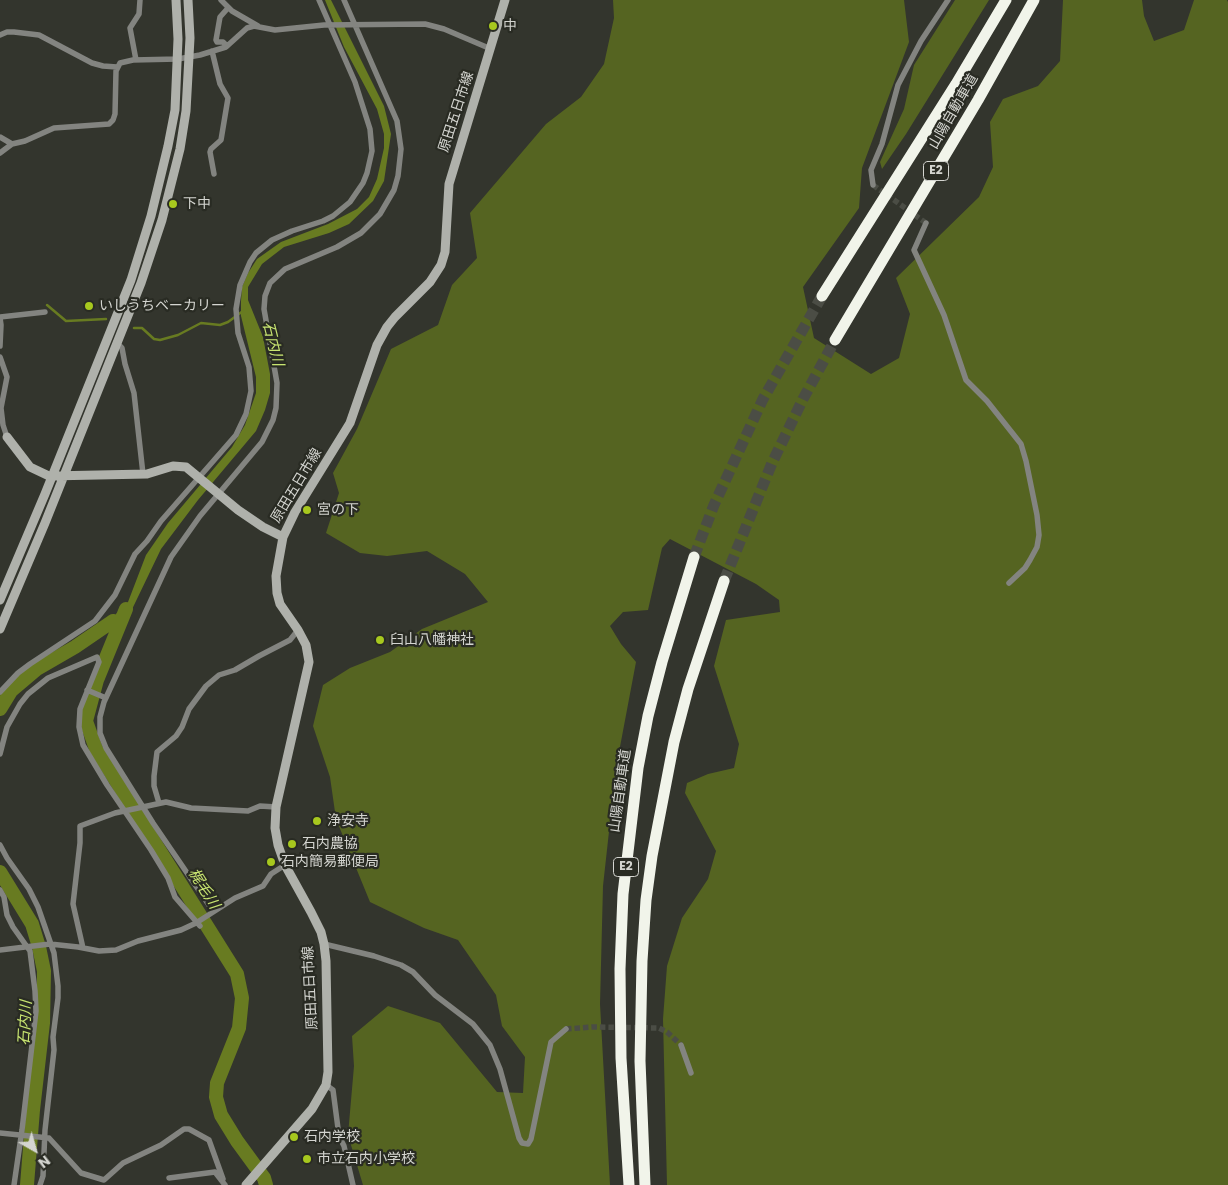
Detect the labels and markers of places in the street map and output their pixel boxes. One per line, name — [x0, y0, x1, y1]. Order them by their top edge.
place label: 中 — [503, 18, 517, 34]
marker: 中 — [487, 20, 499, 32]
place label: 下中 — [183, 196, 211, 212]
marker: 下中 — [167, 198, 179, 210]
place label: いしうちベーカリー — [99, 298, 225, 314]
marker: いしうちベーカリー — [83, 300, 95, 312]
place label: 宮の下 — [317, 502, 359, 518]
marker: 宮の下 — [301, 504, 313, 516]
place label: 臼山八幡神社 — [390, 632, 474, 648]
marker: 臼山八幡神社 — [374, 634, 386, 646]
place label: 浄安寺 — [327, 813, 369, 829]
marker: 浄安寺 — [311, 815, 323, 827]
place label: 石内農協 — [302, 836, 358, 852]
marker: 石内農協 — [286, 838, 298, 850]
place label: 石内簡易郵便局 — [281, 854, 379, 870]
marker: 石内簡易郵便局 — [265, 856, 277, 868]
place label: 石内学校 — [304, 1129, 360, 1145]
marker: 石内学校 — [288, 1131, 300, 1143]
place label: 市立石内小学校 — [317, 1151, 415, 1167]
marker: 市立石内小学校 — [301, 1153, 313, 1165]

